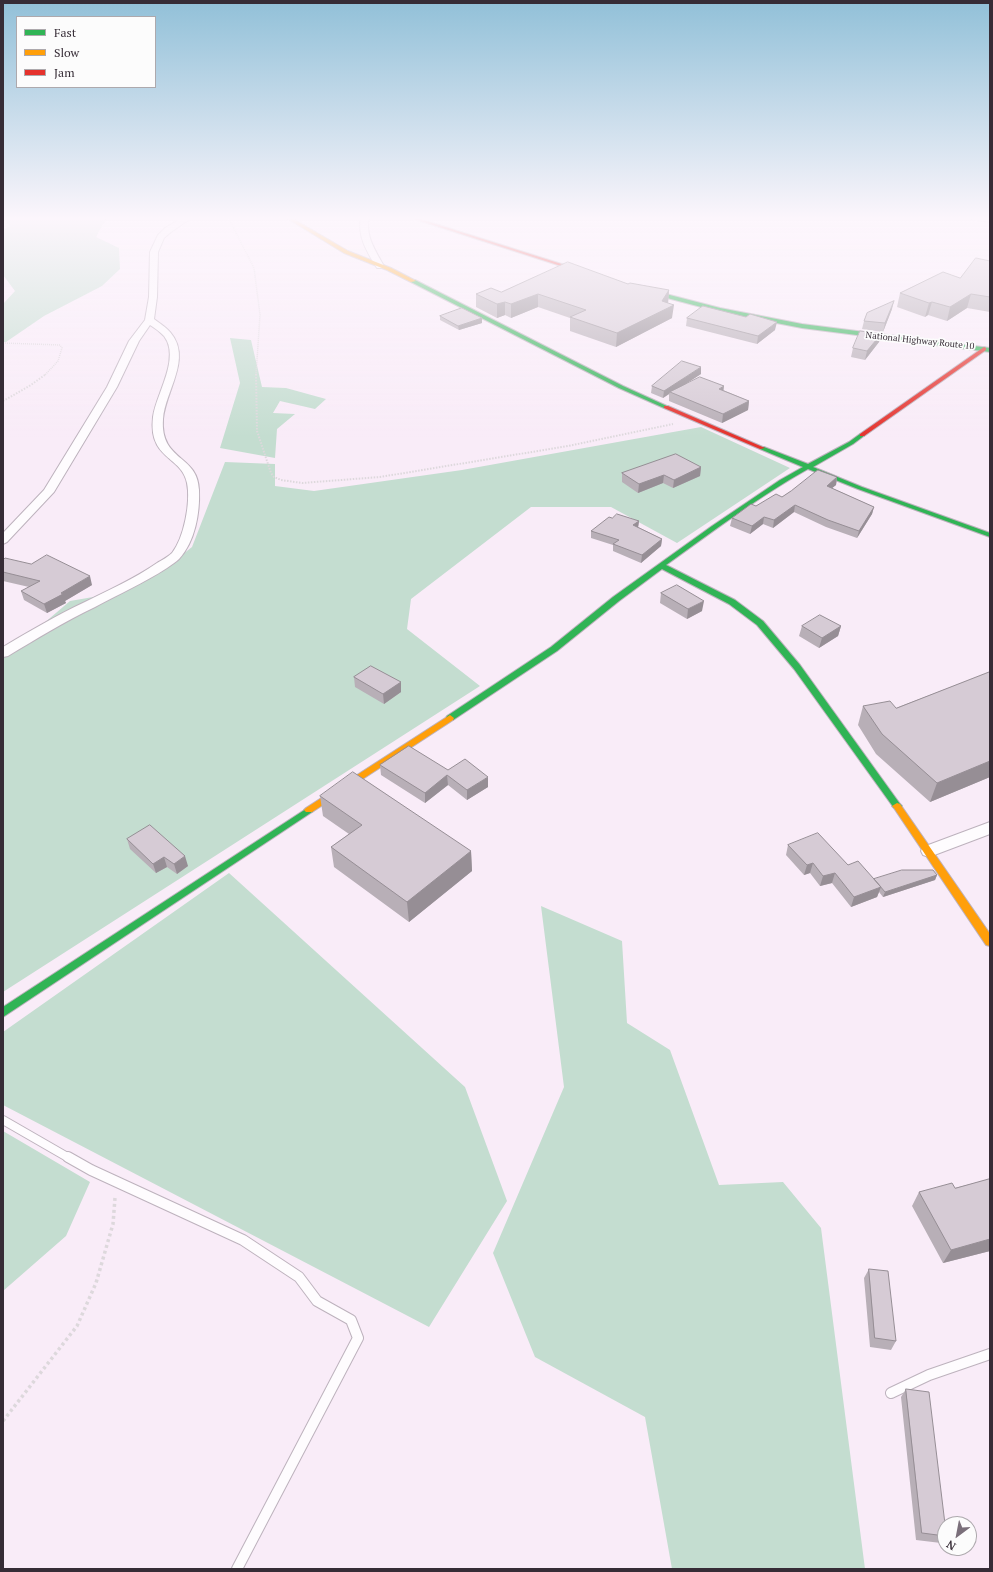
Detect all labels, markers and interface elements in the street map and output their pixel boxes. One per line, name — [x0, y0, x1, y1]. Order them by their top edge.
legend — [16, 16, 156, 88]
text: Fast — [54, 25, 76, 40]
text: Slow — [54, 45, 79, 60]
text: Jam — [54, 65, 75, 80]
street label: National Highway Route 10 — [865, 330, 975, 352]
north arrow — [937, 1516, 977, 1556]
text: N — [944, 1537, 958, 1553]

